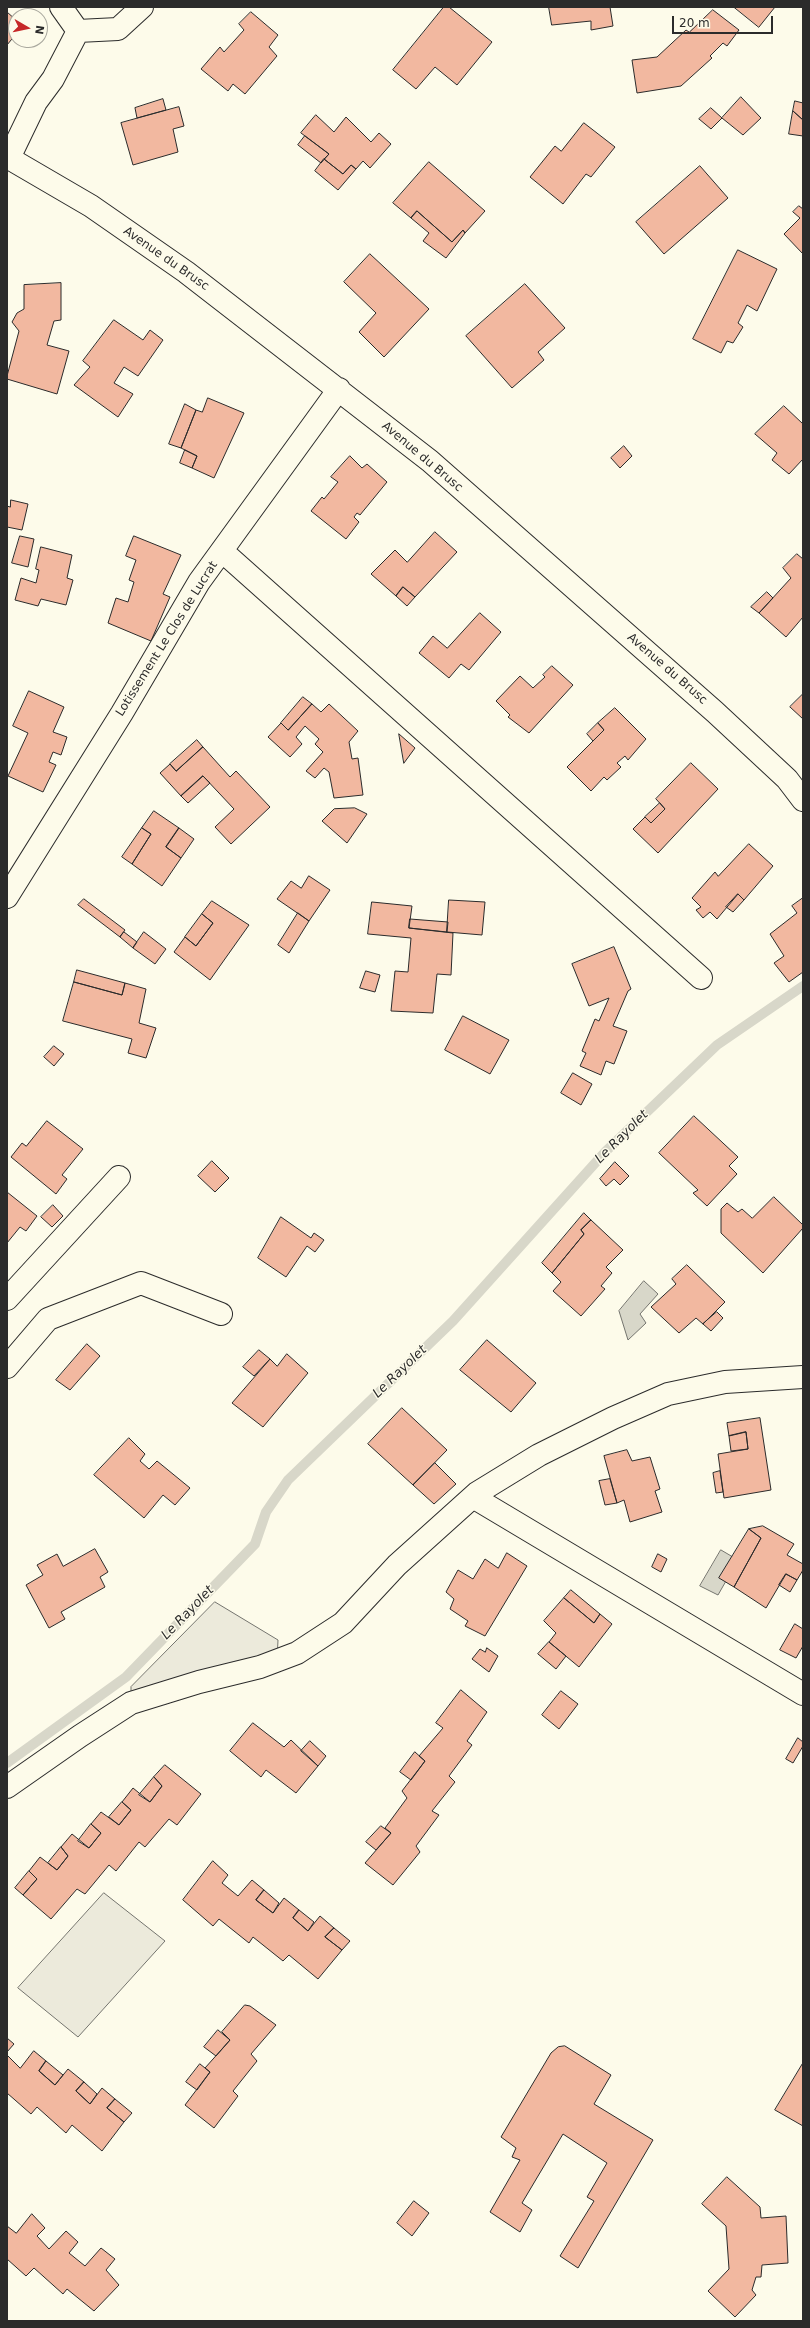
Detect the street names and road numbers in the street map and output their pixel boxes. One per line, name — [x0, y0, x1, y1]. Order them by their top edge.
street label: Avenue du Brusc — [120, 224, 212, 294]
street label: Avenue du Brusc — [379, 419, 465, 495]
street label: Lotissement Le Clos de Lucrat — [113, 559, 221, 719]
street label: Avenue du Brusc — [624, 630, 710, 708]

